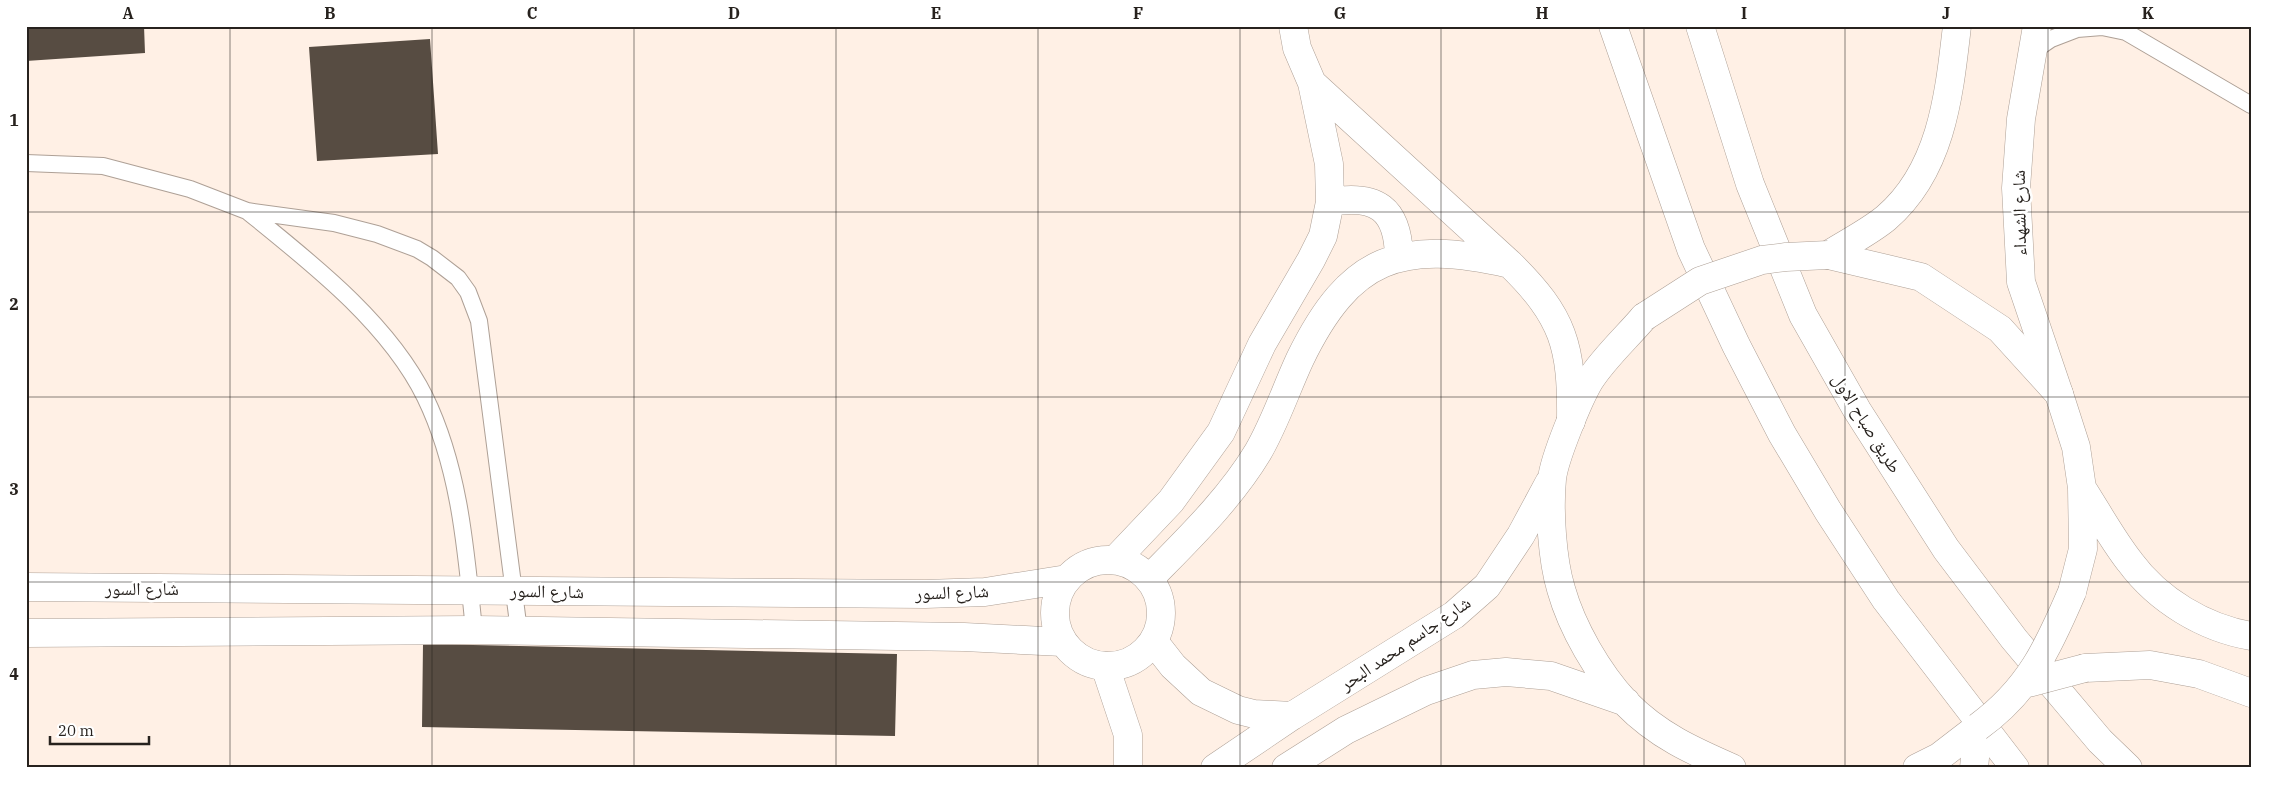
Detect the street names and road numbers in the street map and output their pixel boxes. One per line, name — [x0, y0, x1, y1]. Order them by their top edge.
street label: شارع الشهداء — [2007, 170, 2031, 256]
street label: طريق صباح الاول — [1826, 369, 1907, 478]
street label: شارع السور — [104, 577, 179, 600]
street label: شارع السور — [509, 579, 584, 603]
street label: شارع السور — [914, 579, 989, 605]
street label: شارع جاسم محمد البحر — [1334, 591, 1475, 697]

